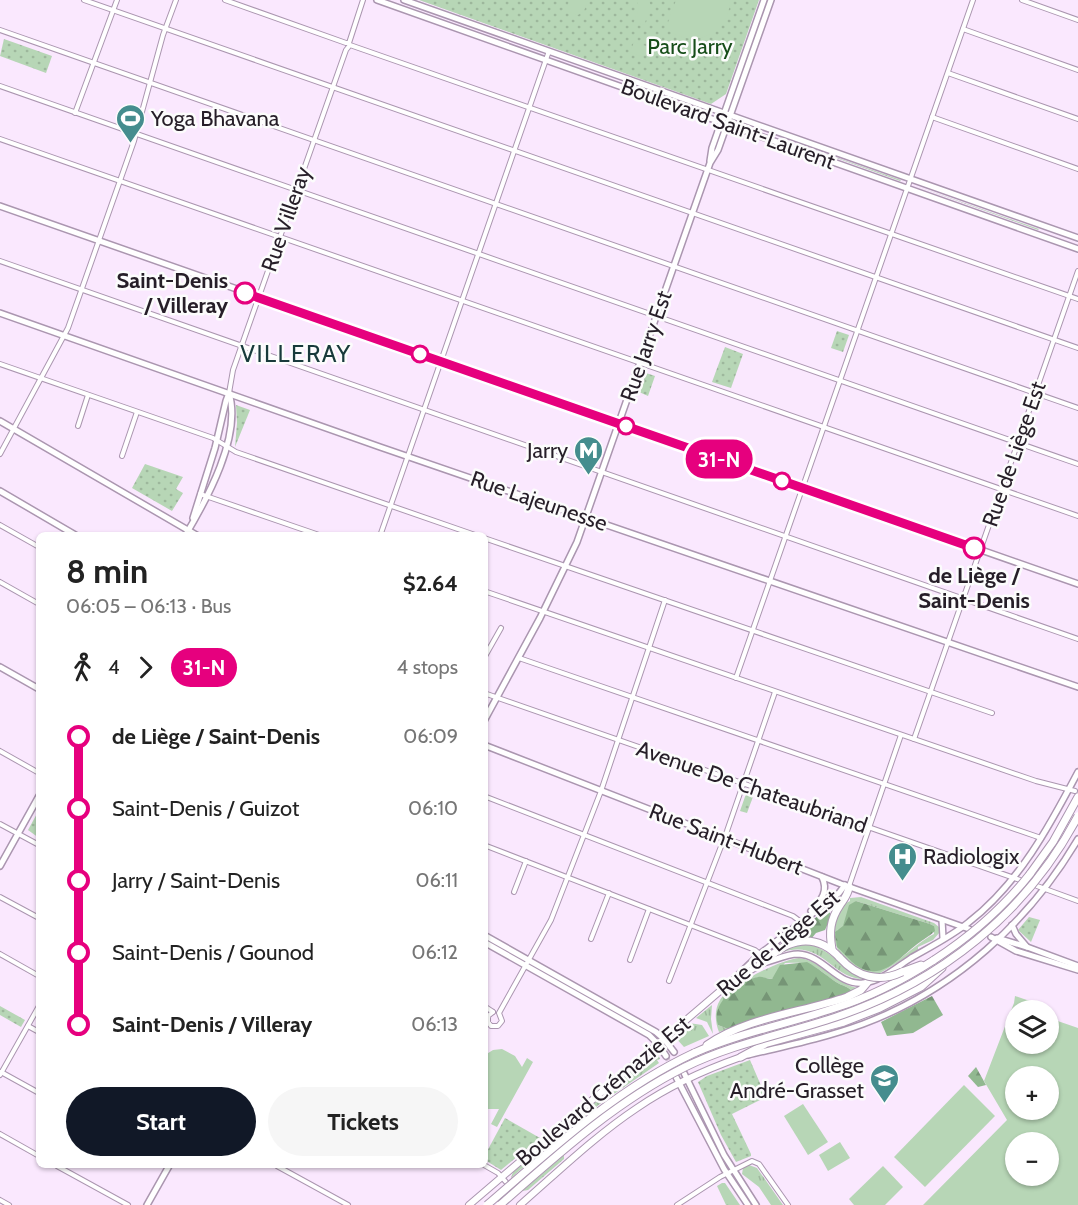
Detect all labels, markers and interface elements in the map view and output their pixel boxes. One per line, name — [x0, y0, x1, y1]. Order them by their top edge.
park label: Parc Jarry — [647, 33, 733, 60]
street label: Boulevard Saint-Laurent — [617, 73, 839, 175]
sports icon: Yoga Bhavana — [114, 102, 146, 144]
place label: Yoga Bhavana — [150, 105, 280, 132]
street label: Rue Villeray — [255, 163, 317, 275]
place label: Saint-Denis / Villeray — [116, 267, 228, 319]
marker: Saint-Denis / Villeray — [234, 282, 256, 304]
street label: Rue Jarry Est — [614, 287, 678, 405]
district label: VILLERAY — [240, 339, 352, 368]
unlabelled marker — [411, 345, 429, 363]
street label: Rue de Liège Est — [977, 377, 1052, 530]
unlabelled marker — [617, 417, 635, 435]
metro station icon: Jarry — [573, 434, 605, 476]
place label: Jarry — [526, 437, 568, 464]
line badge: 31-N — [677, 440, 761, 478]
text: 31-N — [698, 447, 740, 472]
street label: Rue Lajeunesse — [467, 465, 611, 537]
unlabelled marker — [773, 472, 791, 490]
marker: de Liège / Saint-Denis — [963, 537, 985, 559]
text: 8 min — [66, 551, 148, 591]
place label: de Liège / Saint-Denis — [918, 562, 1030, 614]
text: $2.64 — [403, 570, 458, 597]
text: 06:05 – 06:13 · Bus — [66, 594, 231, 618]
icon: walk — [66, 651, 99, 684]
icon: forward — [129, 651, 162, 684]
text: 4 — [108, 655, 120, 679]
text: 31-N — [183, 655, 225, 680]
text: 4 stops — [397, 655, 458, 679]
text: de Liège / Saint-Denis — [112, 723, 320, 750]
text: 06:09 — [403, 724, 458, 748]
street label: Avenue De Chateaubriand — [633, 735, 871, 839]
text: Saint-Denis / Guizot — [112, 795, 299, 822]
text: 06:10 — [408, 796, 458, 820]
street label: Rue Saint-Hubert — [645, 797, 807, 881]
hospital icon: Radiologix — [886, 840, 918, 882]
place label: Radiologix — [923, 843, 1020, 870]
text: Jarry / Saint-Denis — [112, 867, 280, 894]
text: 06:11 — [415, 868, 458, 892]
street label: Rue de Liège Est — [711, 883, 845, 1002]
text: Saint-Denis / Gounod — [112, 939, 314, 966]
text: 06:12 — [412, 940, 458, 964]
map controls — [1005, 1000, 1059, 1186]
button: layers — [1005, 1000, 1059, 1054]
street label: Boulevard Crémazie Est — [510, 1010, 696, 1172]
text: Saint-Denis / Villeray — [112, 1011, 312, 1038]
text: 06:13 — [411, 1012, 458, 1036]
place label: Collège André-Grasset — [730, 1052, 865, 1104]
school or university icon: Collège André-Grasset — [869, 1062, 901, 1104]
button: + — [1005, 1066, 1059, 1120]
button: Start — [66, 1087, 256, 1156]
button: Tickets — [268, 1087, 458, 1156]
button: − — [1005, 1132, 1059, 1186]

